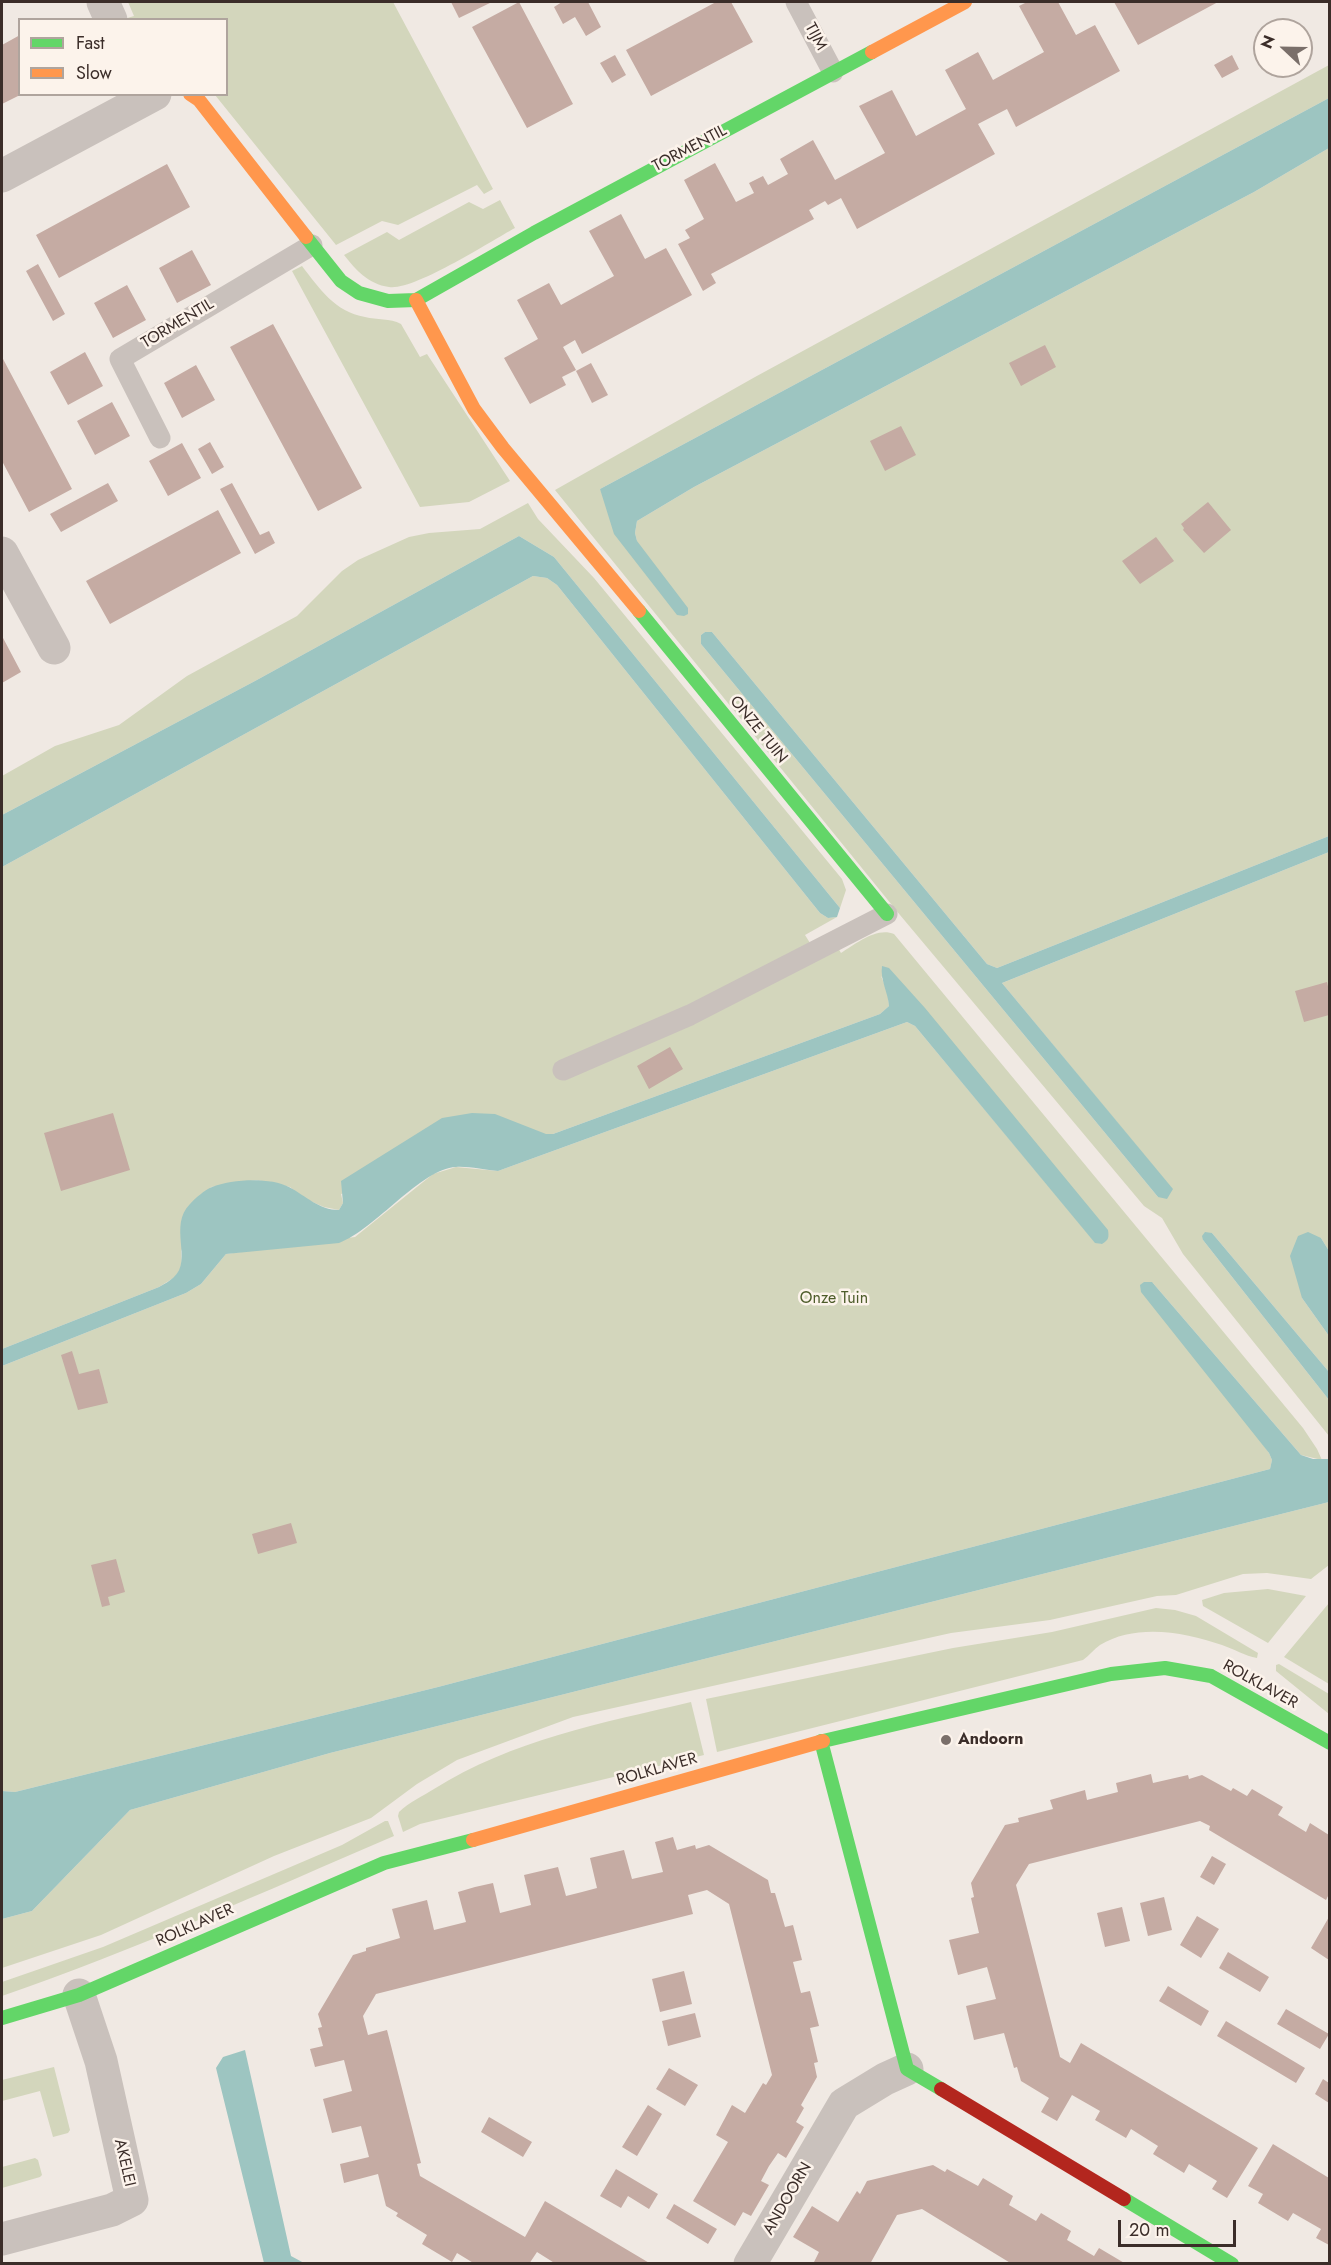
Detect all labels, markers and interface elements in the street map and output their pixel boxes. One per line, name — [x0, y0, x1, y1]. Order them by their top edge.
legend — [18, 18, 228, 96]
north arrow — [1253, 18, 1313, 78]
street label: TIJM — [800, 20, 830, 54]
text: Fast — [76, 30, 105, 56]
text: N — [1255, 32, 1281, 52]
text: Slow — [76, 60, 112, 86]
street label: TORMENTIL — [650, 122, 730, 176]
street label: TORMENTIL — [138, 295, 218, 353]
street label: ONZE TUIN — [725, 692, 791, 768]
park label: Onze Tuin — [800, 1289, 868, 1309]
street label: ROLKLAVER — [1219, 1657, 1301, 1713]
place label: Andoorn — [958, 1730, 1023, 1750]
marker: Andoorn — [939, 1733, 953, 1747]
street label: ROLKLAVER — [615, 1749, 699, 1791]
street label: ROLKLAVER — [153, 1900, 237, 1952]
street label: AKELEI — [109, 2137, 139, 2189]
street label: ANDOORN — [760, 2159, 816, 2239]
scale bar — [1121, 2208, 1240, 2246]
text: 20 m — [1129, 2217, 1169, 2243]

